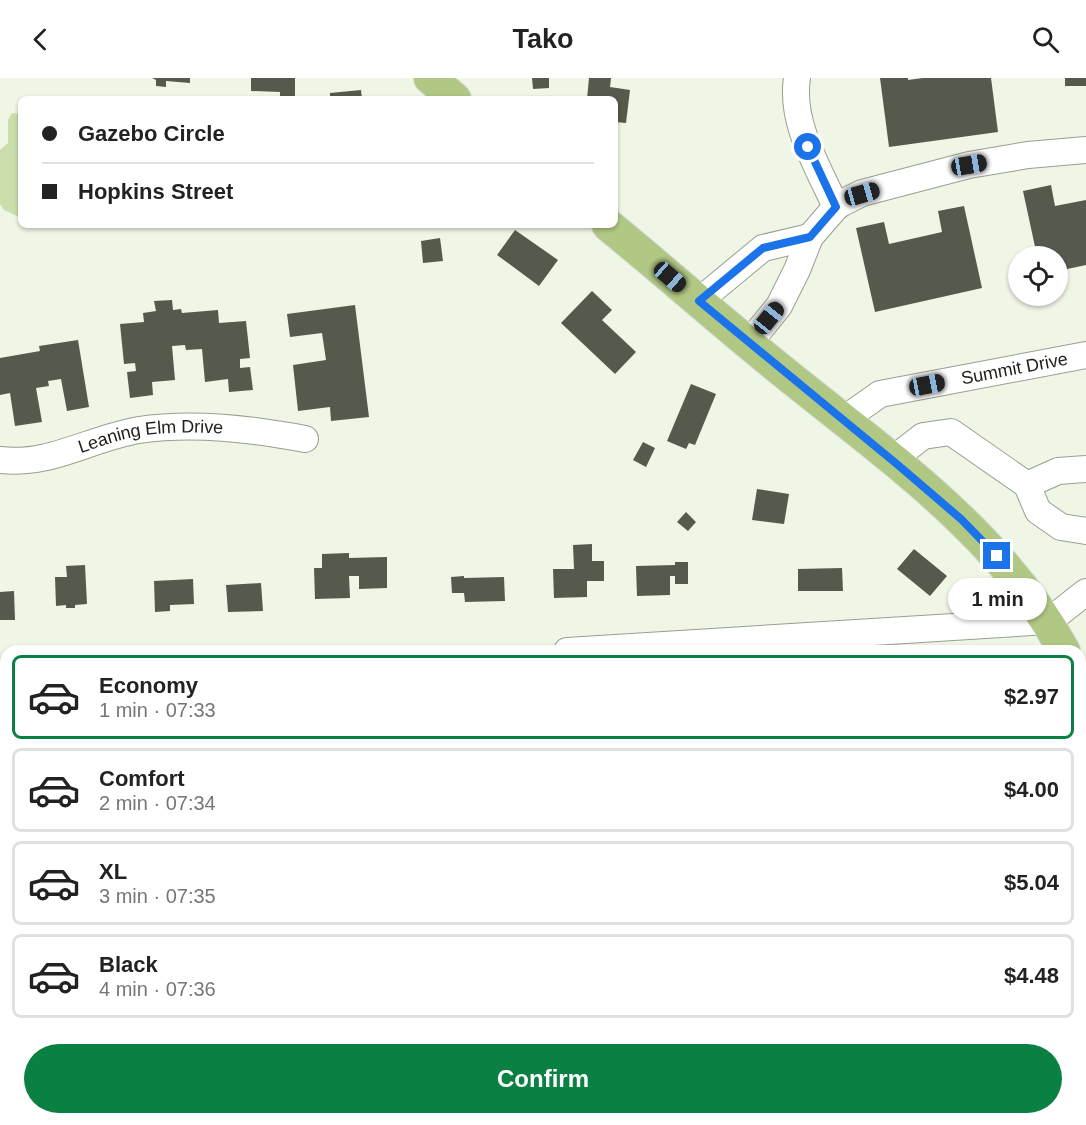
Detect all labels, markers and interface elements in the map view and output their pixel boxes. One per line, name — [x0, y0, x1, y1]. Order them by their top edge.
icon: back — [24, 23, 57, 56]
icon: search — [1029, 23, 1062, 56]
text: Tako — [512, 24, 574, 54]
text: Gazebo Circle — [78, 121, 225, 146]
route start — [794, 133, 821, 160]
car — [950, 153, 988, 177]
text: Hopkins Street — [78, 179, 233, 204]
car — [842, 180, 882, 208]
map controls — [1008, 246, 1068, 306]
button: locate — [1008, 246, 1068, 306]
car — [651, 258, 689, 296]
car — [751, 298, 787, 338]
street label: Summit Drive — [959, 349, 1069, 388]
car — [908, 373, 946, 397]
street label: Leaning Elm Drive — [75, 417, 224, 457]
route end — [983, 542, 1010, 569]
callout: 1 min — [948, 577, 1046, 619]
text: 1 min — [971, 588, 1024, 610]
icon: car — [27, 670, 81, 724]
text: Economy — [99, 673, 198, 698]
text: $2.97 — [1004, 684, 1059, 709]
text: 1 min · 07:33 — [99, 699, 216, 721]
icon: car — [27, 763, 81, 817]
text: Comfort — [99, 766, 185, 791]
text: $4.00 — [1004, 777, 1059, 802]
text: 2 min · 07:34 — [99, 792, 216, 814]
icon: car — [27, 856, 81, 910]
text: XL — [99, 859, 127, 884]
text: $5.04 — [1004, 870, 1059, 895]
text: 3 min · 07:35 — [99, 885, 216, 907]
icon: car — [27, 949, 81, 1003]
text: Black — [99, 952, 158, 977]
text: $4.48 — [1004, 963, 1059, 988]
text: 4 min · 07:36 — [99, 978, 216, 1000]
button: Confirm — [24, 1044, 1062, 1113]

